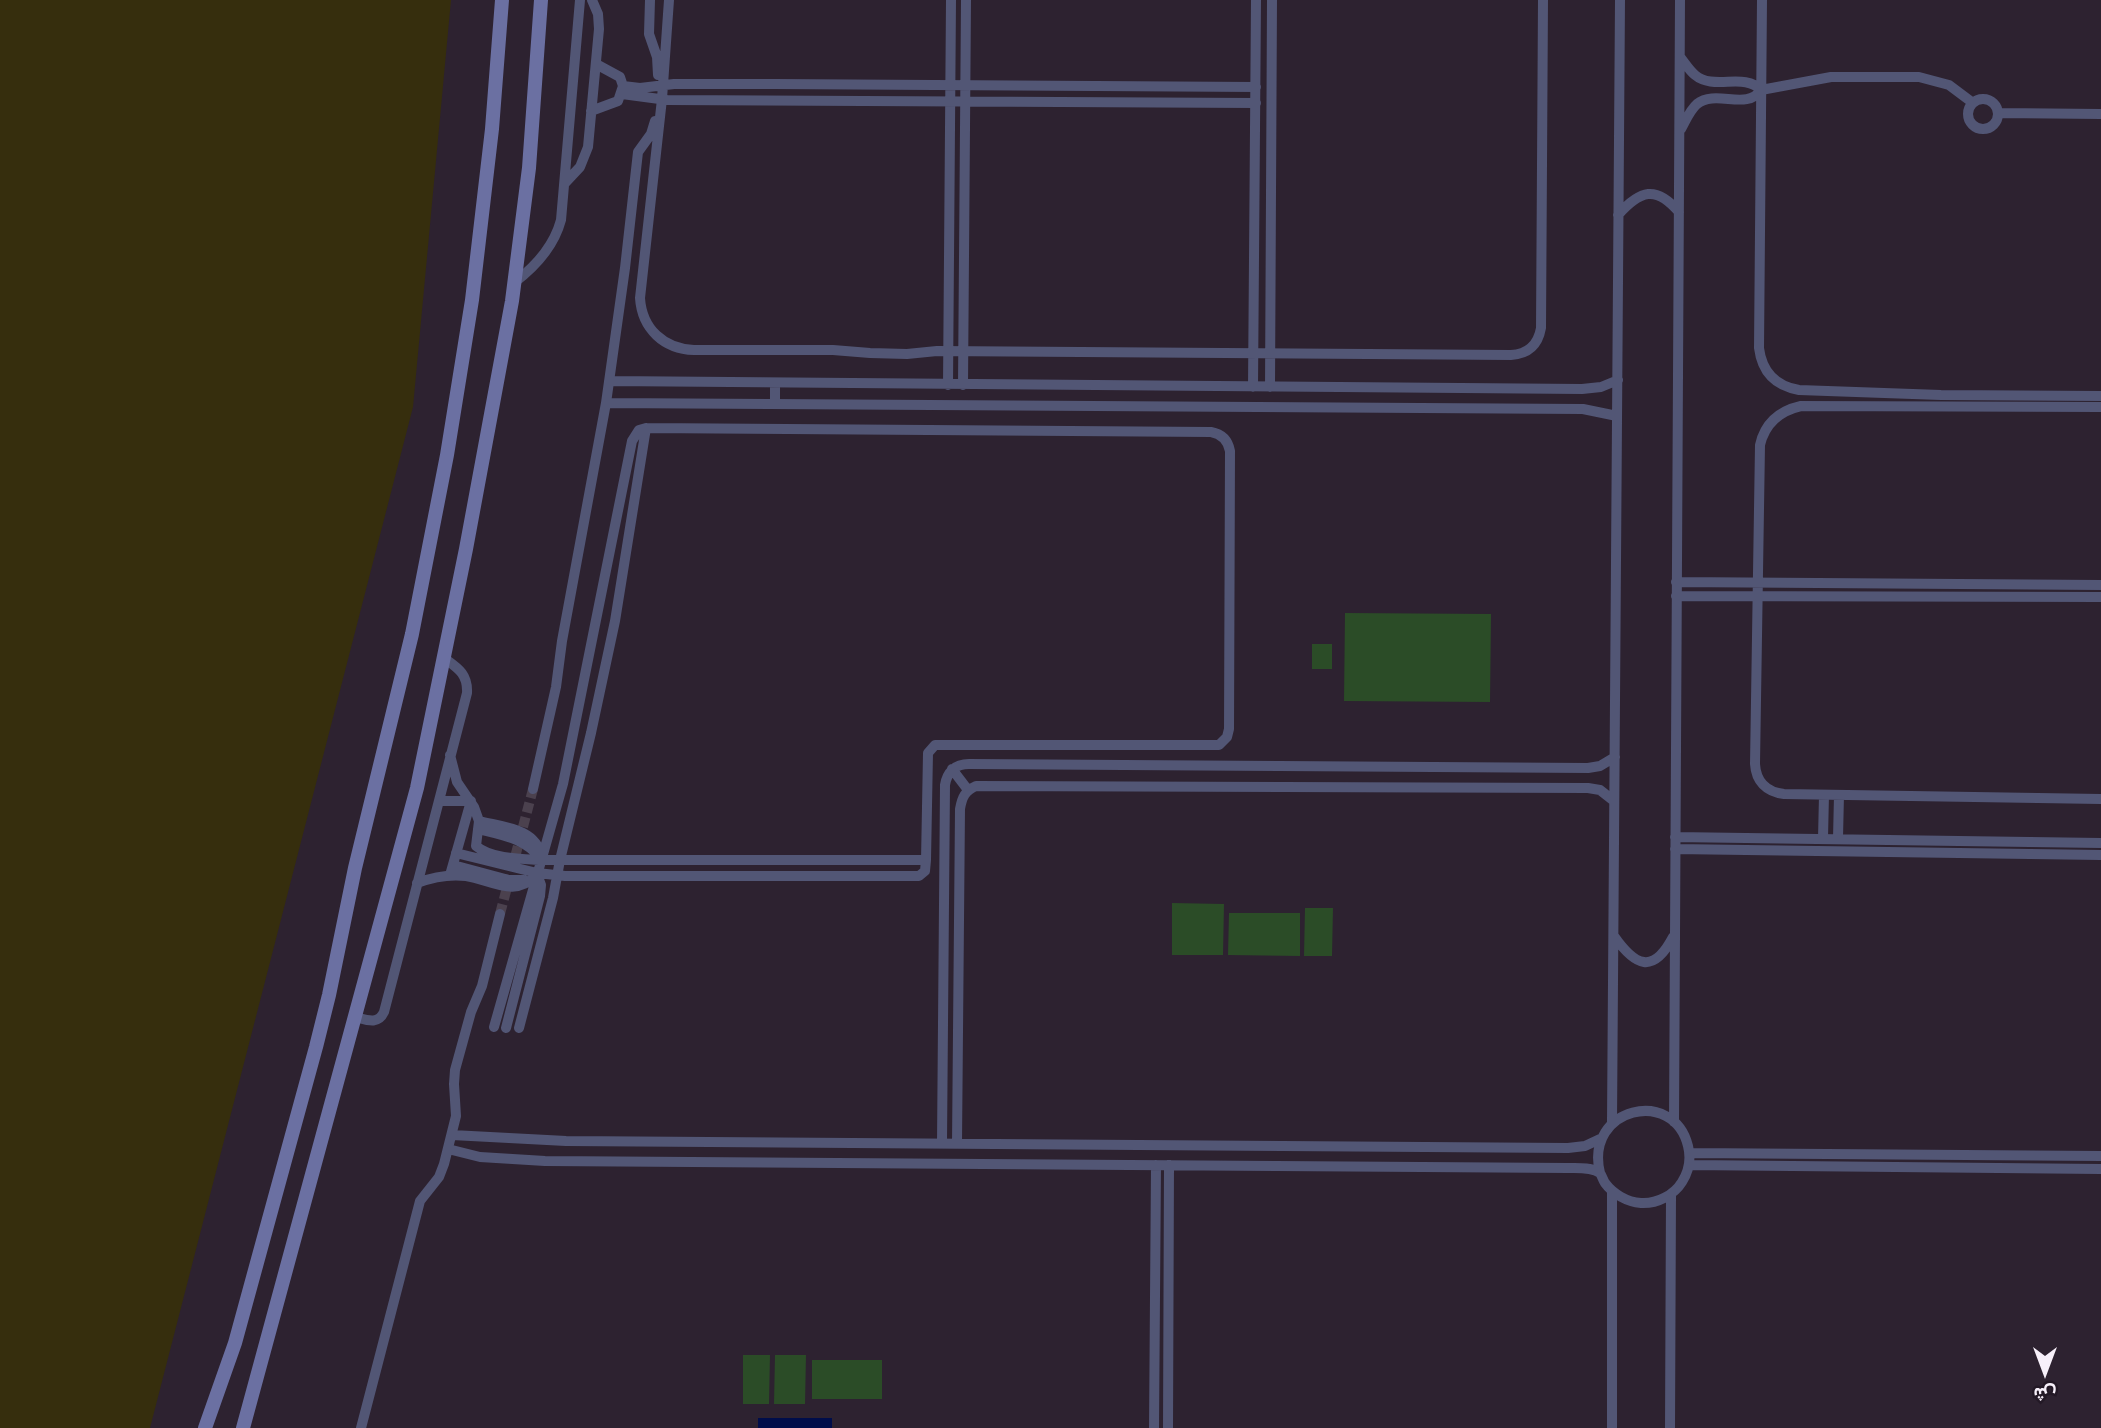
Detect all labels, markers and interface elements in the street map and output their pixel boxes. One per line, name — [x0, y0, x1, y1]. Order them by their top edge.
north arrow — [2010, 1337, 2080, 1407]
text: ش — [2034, 1381, 2056, 1405]

